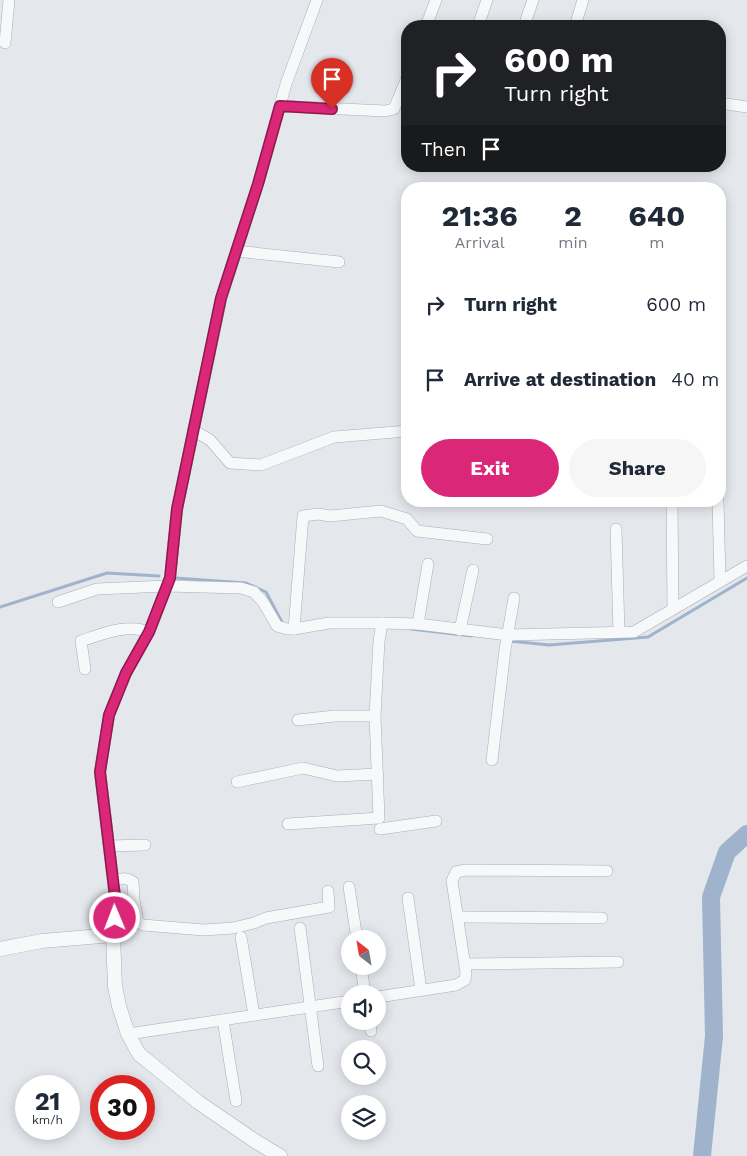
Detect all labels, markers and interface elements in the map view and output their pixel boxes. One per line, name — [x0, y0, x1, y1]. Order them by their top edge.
text: 600 m — [504, 39, 614, 81]
icon: right — [421, 40, 486, 105]
pin — [311, 58, 353, 109]
icon: arrive — [318, 65, 346, 93]
text: Turn right — [504, 81, 609, 106]
icon: arrive — [477, 135, 505, 163]
text: Then — [421, 138, 467, 161]
text: 21:36 — [442, 198, 518, 233]
text: 2 — [564, 198, 582, 233]
text: 640 — [628, 198, 685, 233]
text: Arrival — [455, 233, 505, 252]
text: min — [558, 233, 588, 252]
text: m — [649, 233, 664, 252]
icon: right — [421, 291, 449, 319]
text: Turn right — [464, 293, 557, 316]
text: 600 m — [646, 293, 706, 316]
icon: arrive — [421, 366, 449, 394]
text: Arrive at destination — [464, 368, 656, 391]
text: 40 m — [671, 368, 719, 391]
button: Exit — [421, 439, 559, 497]
button: Share — [569, 439, 706, 497]
position arrow — [88, 891, 140, 943]
north arrow — [341, 930, 386, 975]
map controls — [341, 930, 386, 1140]
button: sound — [341, 985, 386, 1030]
button: search — [341, 1040, 386, 1085]
speed limit sign: 30 — [90, 1075, 155, 1140]
text: 21 — [35, 1087, 60, 1116]
button: layers — [341, 1095, 386, 1140]
text: km/h — [32, 1113, 63, 1127]

